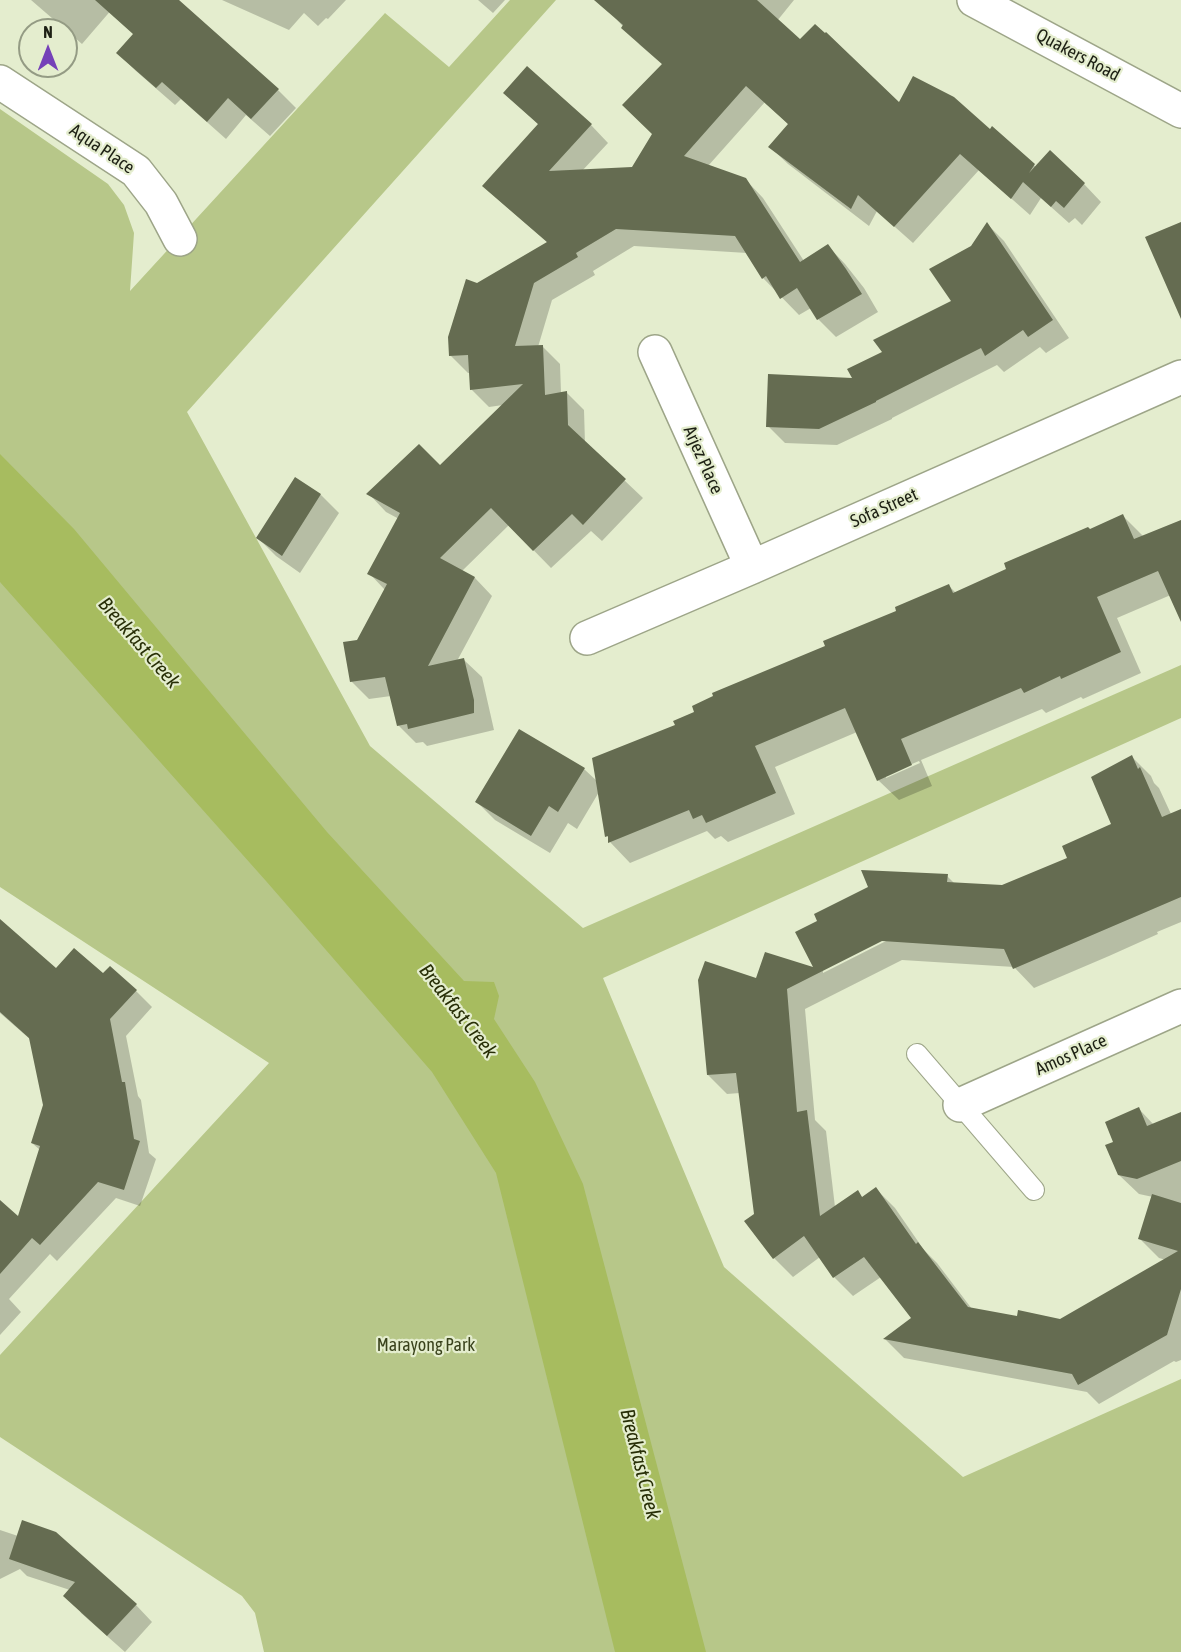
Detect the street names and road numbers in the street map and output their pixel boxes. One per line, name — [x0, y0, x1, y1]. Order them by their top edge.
street label: Quakers Road — [1032, 24, 1124, 86]
street label: Aqua Place — [65, 119, 139, 179]
street label: Arjez Place — [678, 423, 728, 497]
street label: Sofa Street — [847, 484, 921, 532]
street label: Amos Place — [1032, 1030, 1110, 1080]

